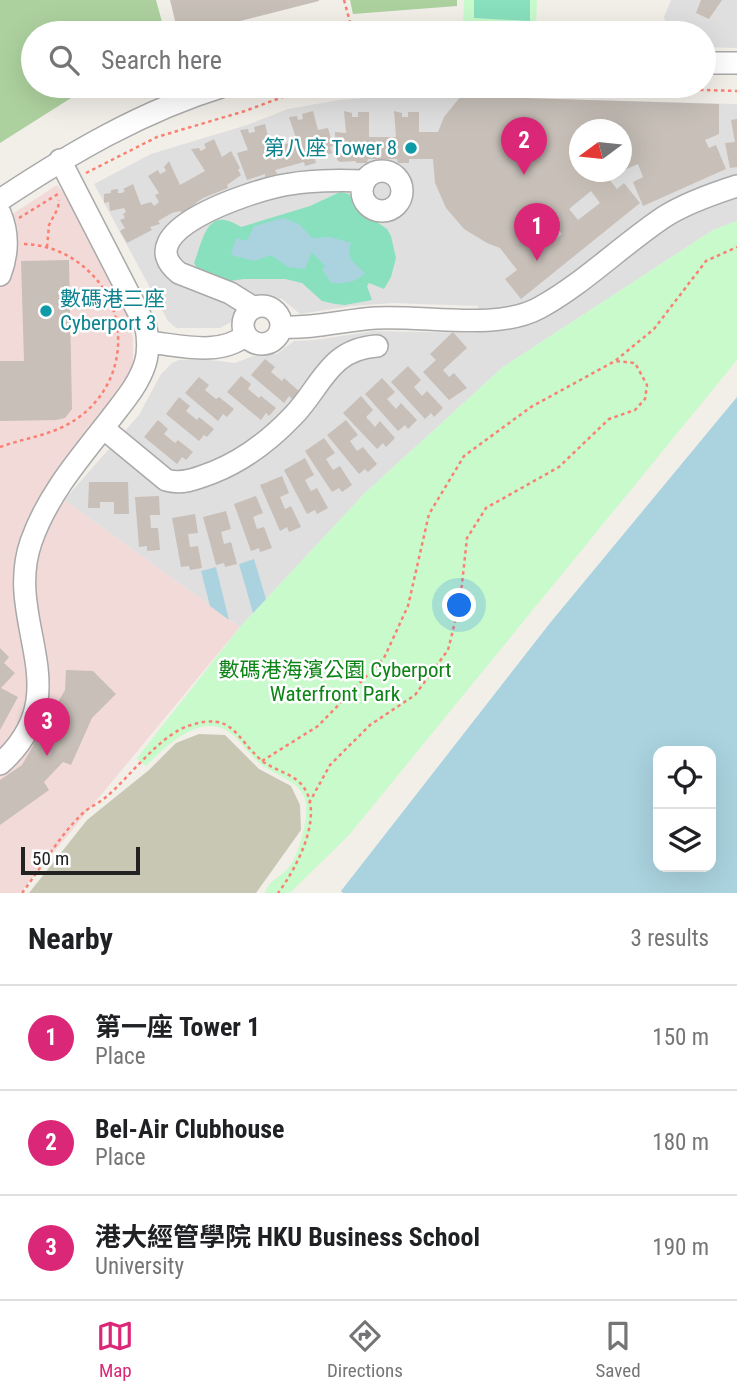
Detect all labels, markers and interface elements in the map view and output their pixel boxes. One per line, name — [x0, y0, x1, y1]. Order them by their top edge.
search box — [21, 21, 716, 98]
icon: search — [45, 41, 83, 79]
text: Search here — [101, 45, 222, 75]
pin: 2 — [501, 117, 547, 175]
north arrow — [569, 119, 632, 182]
place label: 第八座 Tower 8 — [264, 136, 397, 160]
marker: 第八座 Tower 8 — [403, 140, 419, 156]
pin: 1 — [514, 203, 560, 261]
place label: 數碼港三座 Cyberport 3 — [60, 287, 165, 335]
marker: 數碼港三座 Cyberport 3 — [38, 303, 54, 319]
your location — [442, 588, 476, 622]
park label: 數碼港海濱公園 Cyberport Waterfront Park — [218, 658, 452, 706]
pin: 3 — [24, 698, 70, 756]
map controls — [653, 746, 716, 872]
button: locate — [653, 746, 716, 809]
button: layers — [653, 809, 716, 872]
scale bar — [21, 844, 140, 876]
text: 50 m — [32, 847, 69, 870]
text: Nearby — [28, 921, 113, 956]
text: 3 results — [631, 925, 709, 952]
text: 第一座 Tower 1 — [95, 1012, 260, 1042]
text: 1 — [45, 1024, 57, 1051]
text: 150 m — [652, 1024, 709, 1051]
text: Place — [95, 1043, 145, 1070]
text: Bel-Air Clubhouse — [95, 1114, 284, 1144]
text: 2 — [45, 1129, 57, 1156]
text: 180 m — [652, 1129, 709, 1156]
text: Place — [95, 1144, 145, 1171]
text: 港大經管學院 HKU Business School — [95, 1222, 480, 1252]
text: 3 — [45, 1234, 57, 1261]
text: 190 m — [652, 1234, 709, 1261]
text: University — [95, 1253, 184, 1280]
tab: Map — [96, 1317, 134, 1382]
tab: Directions — [327, 1317, 403, 1382]
tab: Saved — [595, 1317, 641, 1382]

